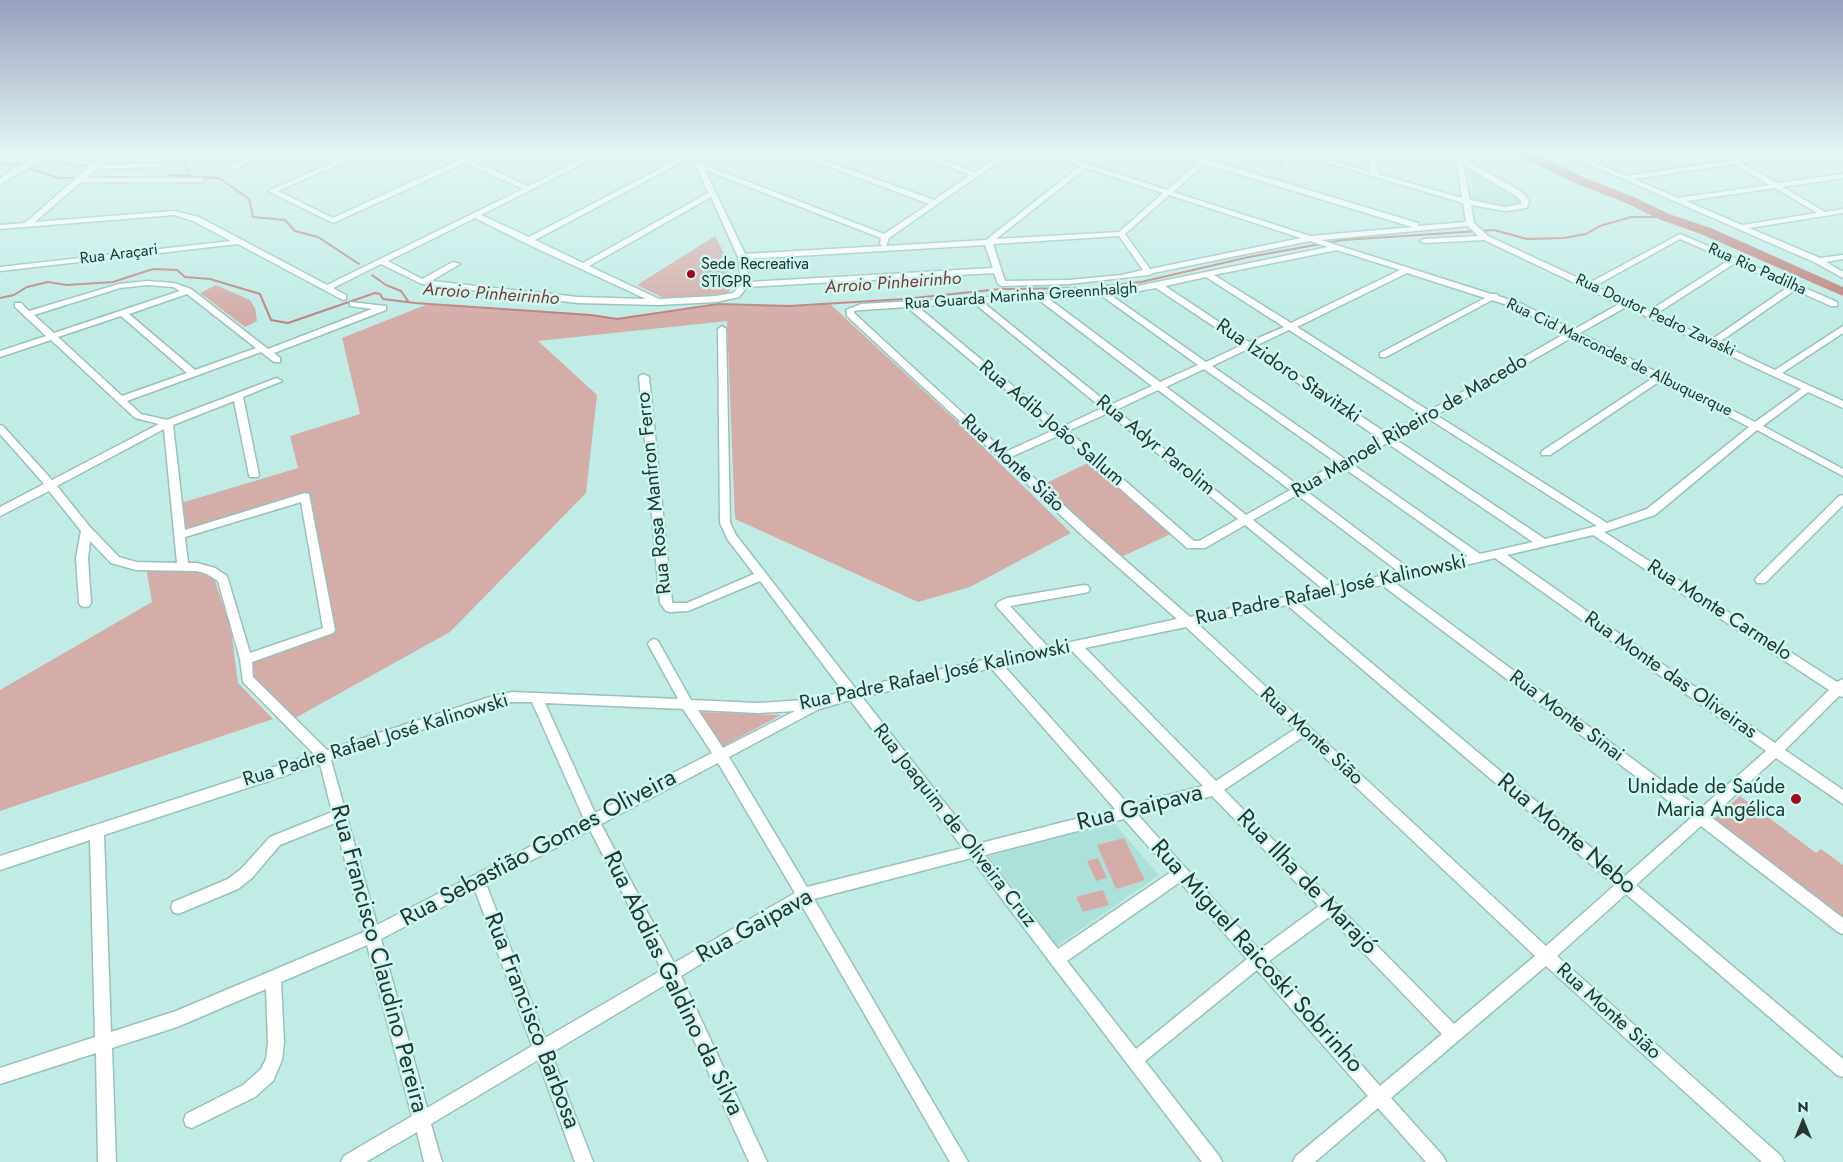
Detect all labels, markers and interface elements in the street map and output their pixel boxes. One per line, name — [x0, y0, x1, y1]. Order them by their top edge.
street label: Rua Rio Padilha — [1705, 240, 1809, 300]
street label: Rua Araçari — [79, 241, 159, 269]
place label: Sede Recreativa STIGPR — [701, 255, 809, 293]
marker: Sede Recreativa STIGPR — [685, 268, 697, 280]
water label: Arroio Pinheirinho — [824, 268, 962, 300]
street label: Rua Doutor Pedro Zavaski — [1572, 271, 1738, 361]
water label: Arroio Pinheirinho — [422, 279, 560, 311]
street label: Rua Guarda Marinha Greennhalgh — [904, 279, 1138, 315]
street label: Rua Cid Marcondes de Albuquerque — [1503, 295, 1735, 421]
street label: Rua Izidoro Stavitzki — [1211, 315, 1365, 429]
street label: Rua Manoel Ribeiro de Macedo — [1288, 350, 1532, 504]
street label: Rua Adib João Sallum — [973, 356, 1129, 492]
street label: Rua Rosa Manfron Ferro — [632, 391, 678, 595]
street label: Rua Adyr Parolim — [1091, 391, 1219, 501]
street label: Rua Monte Sião — [955, 410, 1069, 518]
street label: Rua Padre Rafael José Kalinowski — [1193, 551, 1469, 631]
street label: Rua Monte Carmelo — [1642, 555, 1796, 667]
street label: Rua Monte das Oliveiras — [1579, 607, 1761, 745]
street label: Rua Padre Rafael José Kalinowski — [797, 636, 1073, 716]
street label: Rua Monte Sinai — [1504, 666, 1628, 768]
street label: Rua Monte Sião — [1254, 683, 1368, 791]
street label: Rua Padre Rafael José Kalinowski — [240, 689, 512, 793]
street label: Rua Joaquim de Oliveira Cruz — [867, 720, 1041, 932]
street label: Rua Sebastião Gomes Oliveira — [396, 764, 682, 934]
street label: Rua Monte Nebo — [1490, 768, 1642, 902]
place label: Unidade de Saúde Maria Angélica — [1628, 776, 1785, 823]
street label: Rua Gaipava — [1074, 779, 1206, 839]
marker: Unidade de Saúde Maria Angélica — [1789, 792, 1803, 806]
street label: Rua Francisco Claudino Pereira — [323, 802, 433, 1116]
street label: Rua Ilha de Marajó — [1229, 804, 1383, 962]
street label: Rua Miguel Raicoski Sobrinho — [1144, 834, 1368, 1080]
street label: Rua Abdias Galdino da Silva — [595, 847, 749, 1121]
street label: Rua Gaipava — [692, 883, 818, 971]
street label: Rua Francisco Barbosa — [477, 909, 585, 1133]
street label: Rua Monte Sião — [1551, 959, 1665, 1065]
north arrow — [1778, 1097, 1828, 1147]
text: N — [1797, 1097, 1809, 1117]

